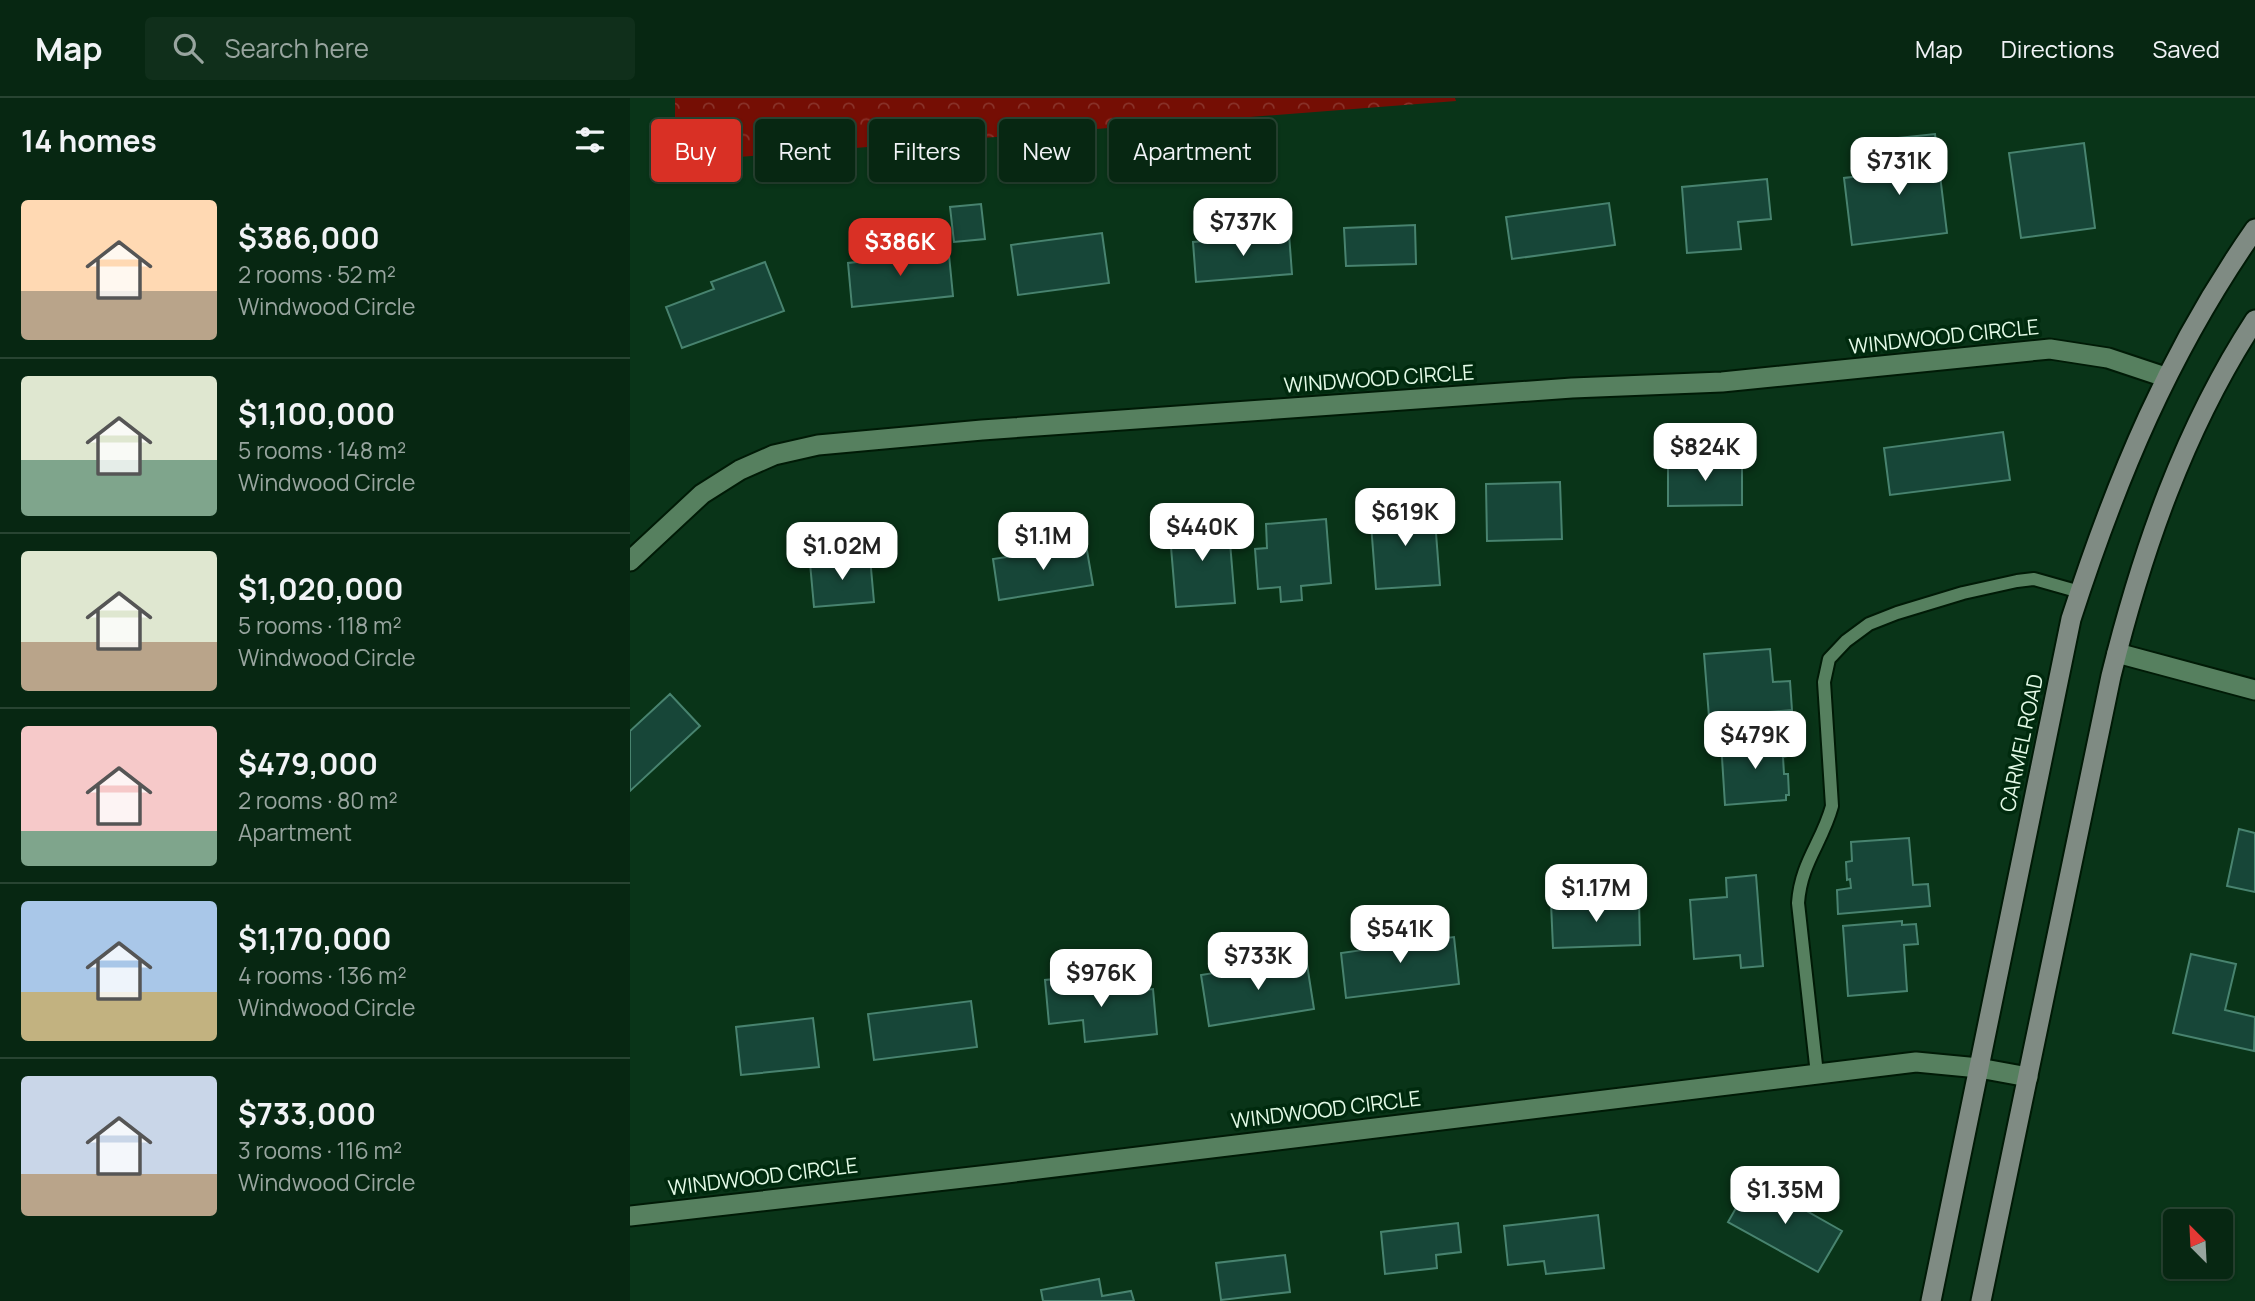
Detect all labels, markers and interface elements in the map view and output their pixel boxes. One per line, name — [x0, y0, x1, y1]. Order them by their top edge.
search box — [145, 17, 635, 80]
text: Map — [35, 26, 103, 71]
icon: search — [169, 29, 207, 67]
text: Search here — [225, 30, 369, 66]
text: Map — [1915, 32, 1963, 65]
text: Directions — [2001, 32, 2114, 65]
text: Saved — [2152, 32, 2220, 65]
chip: Buy — [651, 119, 741, 182]
chip: Rent — [755, 119, 855, 182]
chip: Filters — [869, 119, 985, 182]
chip: New — [999, 119, 1095, 182]
chip: Apartment — [1109, 119, 1276, 182]
text: 14 homes — [21, 120, 157, 161]
icon: filters — [571, 121, 609, 159]
pin: $731K — [1850, 138, 1948, 197]
text: $731K — [1866, 144, 1932, 176]
pin: $737K — [1194, 198, 1292, 258]
text: $737K — [1209, 205, 1277, 237]
text: $386,000 — [238, 217, 380, 258]
pin: $386K — [851, 218, 949, 278]
text: $386K — [864, 225, 936, 257]
icon: home — [77, 228, 161, 312]
text: 2 rooms · 52 m² — [238, 258, 396, 290]
text: Windwood Circle — [238, 290, 415, 322]
street label: WINDWOOD CIRCLE — [1847, 312, 2040, 360]
street label: WINDWOOD CIRCLE — [1283, 357, 1475, 399]
text: $1,100,000 — [238, 393, 395, 434]
icon: home — [77, 404, 161, 488]
pin: $824K — [1656, 424, 1754, 483]
text: $824K — [1670, 430, 1740, 462]
text: 5 rooms · 148 m² — [238, 434, 406, 466]
text: Windwood Circle — [238, 466, 415, 498]
pin: $619K — [1356, 489, 1454, 548]
text: $619K — [1371, 495, 1439, 527]
pin: $440K — [1153, 504, 1251, 563]
text: $440K — [1166, 510, 1238, 542]
pin: $1.1M — [994, 512, 1092, 572]
text: $1.1M — [1014, 519, 1072, 551]
pin: $1.02M — [785, 522, 899, 582]
text: $1.02M — [802, 529, 882, 561]
text: $1,020,000 — [238, 568, 404, 609]
icon: home — [77, 579, 161, 663]
text: 5 rooms · 118 m² — [238, 609, 402, 641]
text: Windwood Circle — [238, 641, 415, 673]
street label: CARMEL ROAD — [1993, 671, 2049, 814]
pin: $479K — [1706, 712, 1804, 771]
text: $479K — [1720, 718, 1790, 750]
text: $479,000 — [238, 743, 378, 784]
icon: home — [77, 754, 161, 838]
text: 2 rooms · 80 m² — [238, 784, 398, 816]
text: Apartment — [238, 816, 352, 848]
pin: $1.17M — [1539, 864, 1653, 924]
text: $1.17M — [1561, 871, 1631, 903]
pin: $541K — [1351, 906, 1449, 965]
text: $541K — [1367, 912, 1433, 944]
text: $1,170,000 — [238, 918, 392, 959]
icon: home — [77, 929, 161, 1013]
pin: $733K — [1209, 932, 1307, 992]
text: $733K — [1224, 939, 1292, 971]
pin: $976K — [1052, 950, 1150, 1009]
text: $976K — [1066, 956, 1136, 988]
text: 4 rooms · 136 m² — [238, 959, 407, 991]
text: Windwood Circle — [238, 991, 415, 1023]
street label: WINDWOOD CIRCLE — [1229, 1083, 1422, 1135]
text: $733,000 — [238, 1093, 376, 1134]
icon: home — [77, 1104, 161, 1188]
text: 3 rooms · 116 m² — [238, 1134, 402, 1166]
street label: WINDWOOD CIRCLE — [666, 1150, 859, 1202]
text: Windwood Circle — [238, 1166, 415, 1198]
pin: $1.35M — [1728, 1166, 1842, 1226]
text: $1.35M — [1746, 1173, 1824, 1205]
north arrow — [2163, 1209, 2233, 1279]
map controls — [2163, 1209, 2233, 1279]

